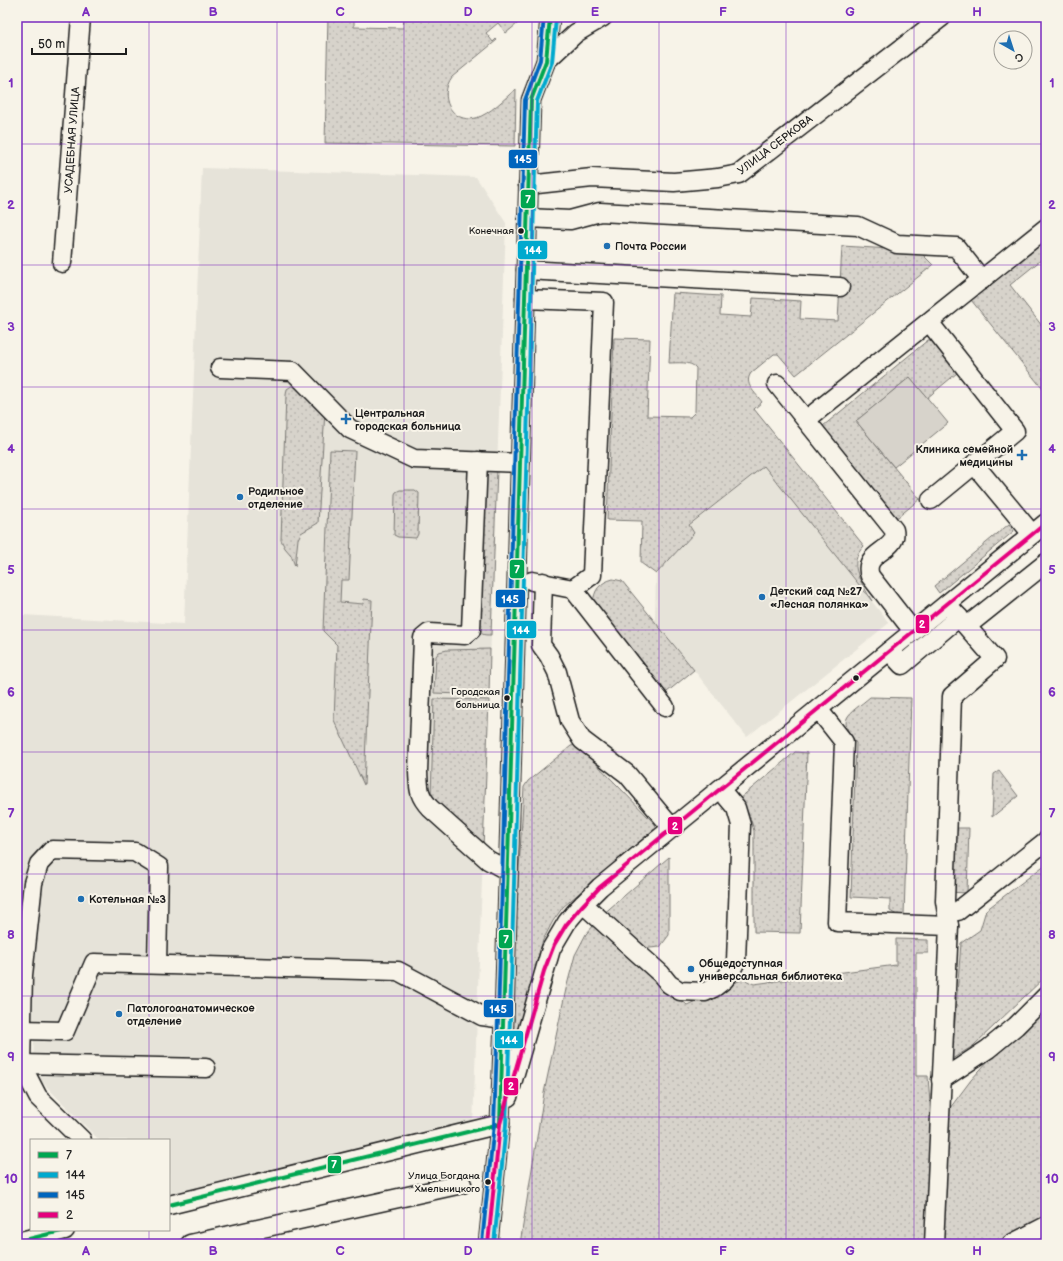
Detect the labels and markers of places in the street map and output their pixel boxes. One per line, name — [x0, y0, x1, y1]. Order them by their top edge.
place label: Конечная — [469, 225, 514, 237]
marker: Конечная — [516, 226, 526, 236]
place label: Почта России — [615, 240, 686, 253]
marker: Почта России — [602, 241, 612, 251]
place label: Центральная городская больница — [355, 407, 461, 433]
marker: Центральная городская больница — [340, 413, 352, 425]
place label: Клиника семейной медицины — [915, 443, 1013, 469]
marker: Клиника семейной медицины — [1016, 449, 1028, 461]
place label: Родильное отделение — [248, 485, 304, 511]
marker: Родильное отделение — [235, 492, 245, 502]
place label: Детский сад №27 «Лесная полянка» — [770, 585, 869, 611]
marker: Детский сад №27 «Лесная полянка» — [757, 592, 767, 602]
unlabelled marker — [851, 673, 861, 683]
place label: Городская больница — [451, 686, 500, 711]
marker: Городская больница — [502, 693, 512, 703]
place label: Котельная №3 — [89, 893, 167, 906]
marker: Котельная №3 — [76, 894, 86, 904]
place label: Общедоступная универсальная библиотека — [699, 957, 843, 983]
marker: Общедоступная универсальная библиотека — [686, 964, 696, 974]
place label: Патологоанатомическое отделение — [127, 1002, 255, 1028]
marker: Патологоанатомическое отделение — [114, 1009, 124, 1019]
place label: Улица Богдана Хмельницкого — [408, 1170, 480, 1195]
marker: Улица Богдана Хмельницкого — [483, 1177, 493, 1187]

